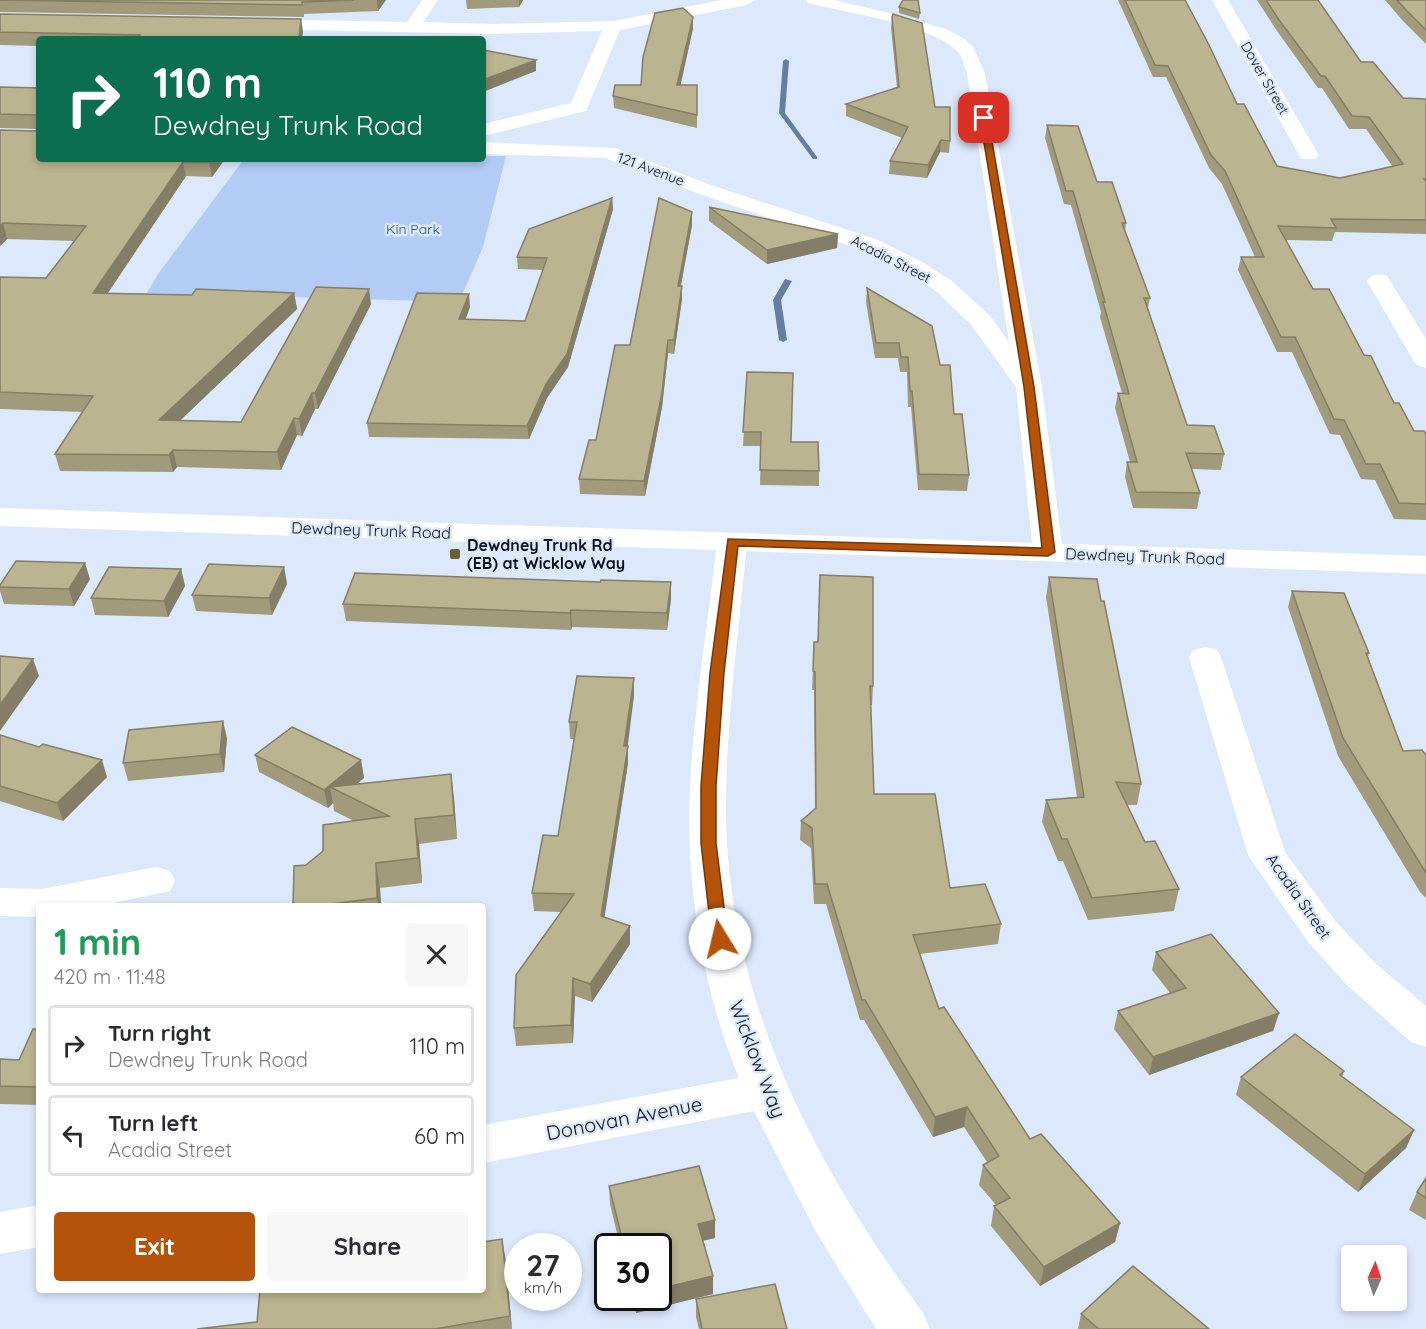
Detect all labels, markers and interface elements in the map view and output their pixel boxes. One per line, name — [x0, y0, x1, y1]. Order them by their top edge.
street label: Dover Street — [1237, 38, 1293, 118]
text: 110 m — [153, 56, 262, 109]
icon: right — [54, 60, 132, 138]
pin — [958, 92, 1009, 143]
icon: arrive — [967, 101, 1000, 134]
text: Dewdney Trunk Road — [153, 108, 423, 142]
street label: 121 Avenue — [615, 148, 687, 190]
park label: Kin Park — [386, 220, 440, 238]
street label: Acadia Street — [848, 231, 934, 287]
street label: Dewdney Trunk Road — [291, 517, 451, 543]
place label: Dewdney Trunk Rd (EB) at Wicklow Way — [467, 535, 625, 573]
street label: Dewdney Trunk Road — [1065, 543, 1225, 569]
marker: Dewdney Trunk Rd (EB) at Wicklow Way — [448, 547, 462, 561]
street label: Acadia Street — [1262, 850, 1336, 942]
position arrow — [688, 907, 752, 971]
text: 1 min — [54, 919, 141, 964]
button: close — [405, 923, 468, 986]
text: 420 m · 11:48 — [54, 964, 166, 989]
street label: Wicklow Way — [724, 997, 792, 1121]
text: Turn right — [108, 1019, 212, 1047]
icon: right — [57, 1029, 90, 1062]
text: 110 m — [410, 1032, 465, 1060]
text: Dewdney Trunk Road — [108, 1047, 308, 1072]
street label: Donovan Avenue — [544, 1091, 704, 1145]
text: Turn left — [108, 1109, 198, 1137]
icon: left — [57, 1119, 90, 1152]
text: 60 m — [414, 1122, 465, 1150]
text: Acadia Street — [108, 1137, 232, 1162]
button: Exit — [54, 1212, 255, 1281]
button: Share — [267, 1212, 468, 1281]
speed limit sign: 30 — [594, 1233, 672, 1311]
north arrow — [1341, 1245, 1407, 1311]
map controls — [1341, 1245, 1407, 1311]
text: 27 — [526, 1246, 560, 1284]
text: km/h — [524, 1278, 562, 1297]

